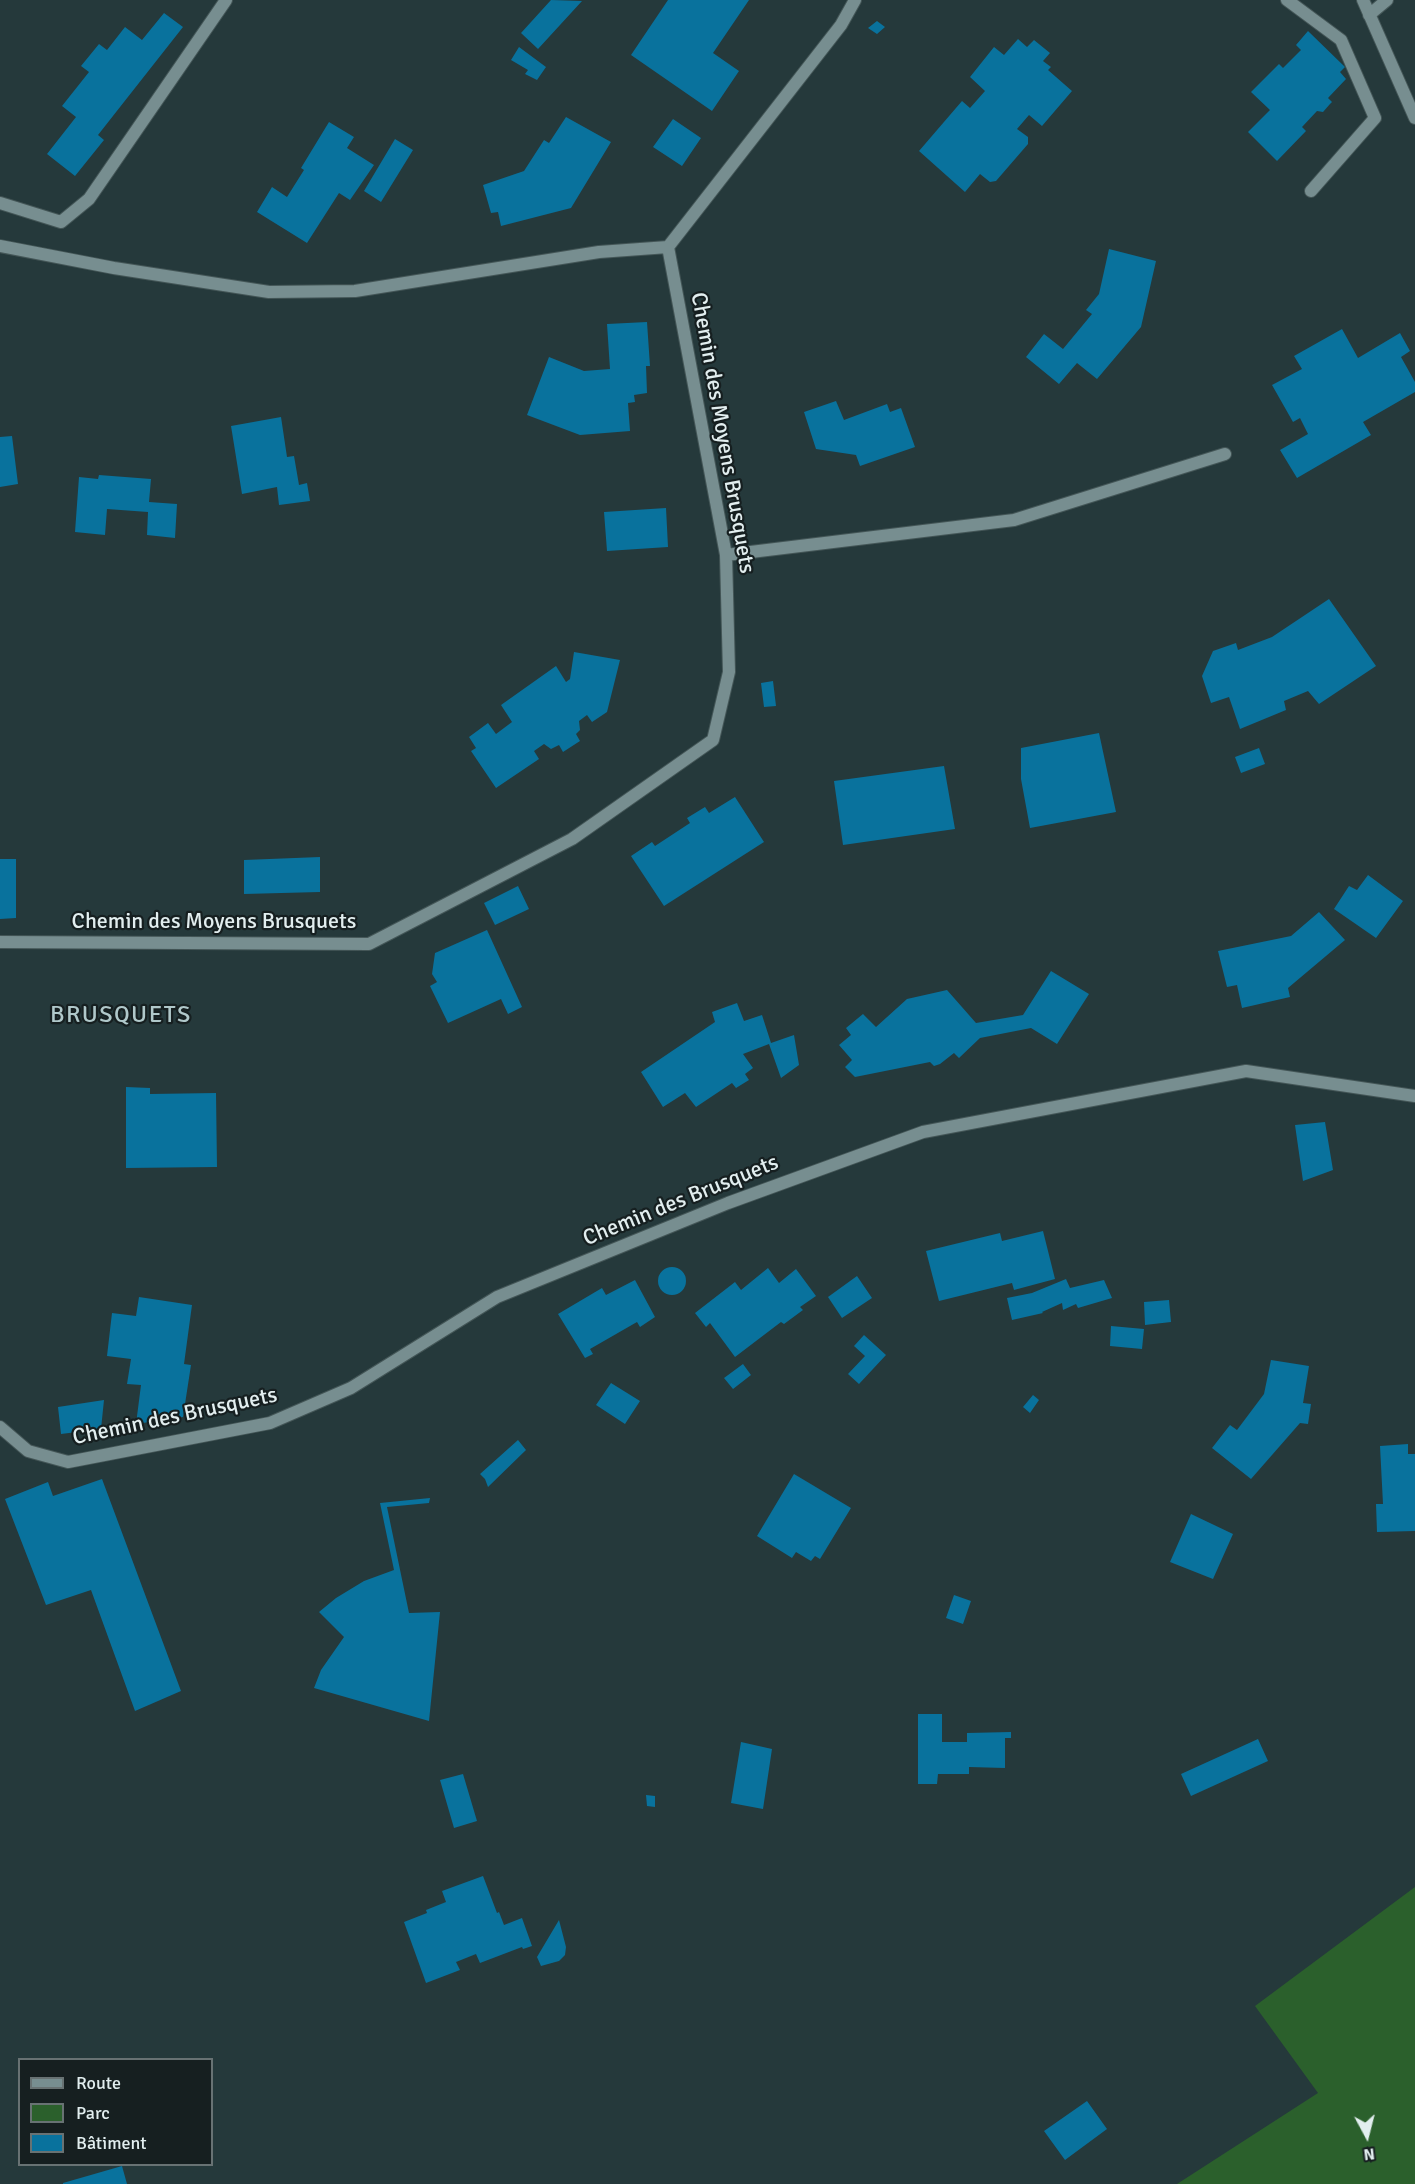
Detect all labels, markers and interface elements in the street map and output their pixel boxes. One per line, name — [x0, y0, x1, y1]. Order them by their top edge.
street label: Chemin des Moyens Brusquets — [684, 290, 760, 576]
street label: Chemin des Moyens Brusquets — [72, 909, 356, 935]
district label: BRUSQUETS — [50, 1002, 192, 1030]
street label: Chemin des Brusquets — [579, 1150, 783, 1252]
street label: Chemin des Brusquets — [70, 1382, 280, 1452]
legend — [18, 2058, 213, 2166]
text: Route — [76, 2072, 121, 2094]
text: Parc — [76, 2102, 110, 2124]
north arrow — [1337, 2106, 1397, 2166]
text: Bâtiment — [76, 2132, 147, 2154]
text: N — [1362, 2143, 1376, 2164]

